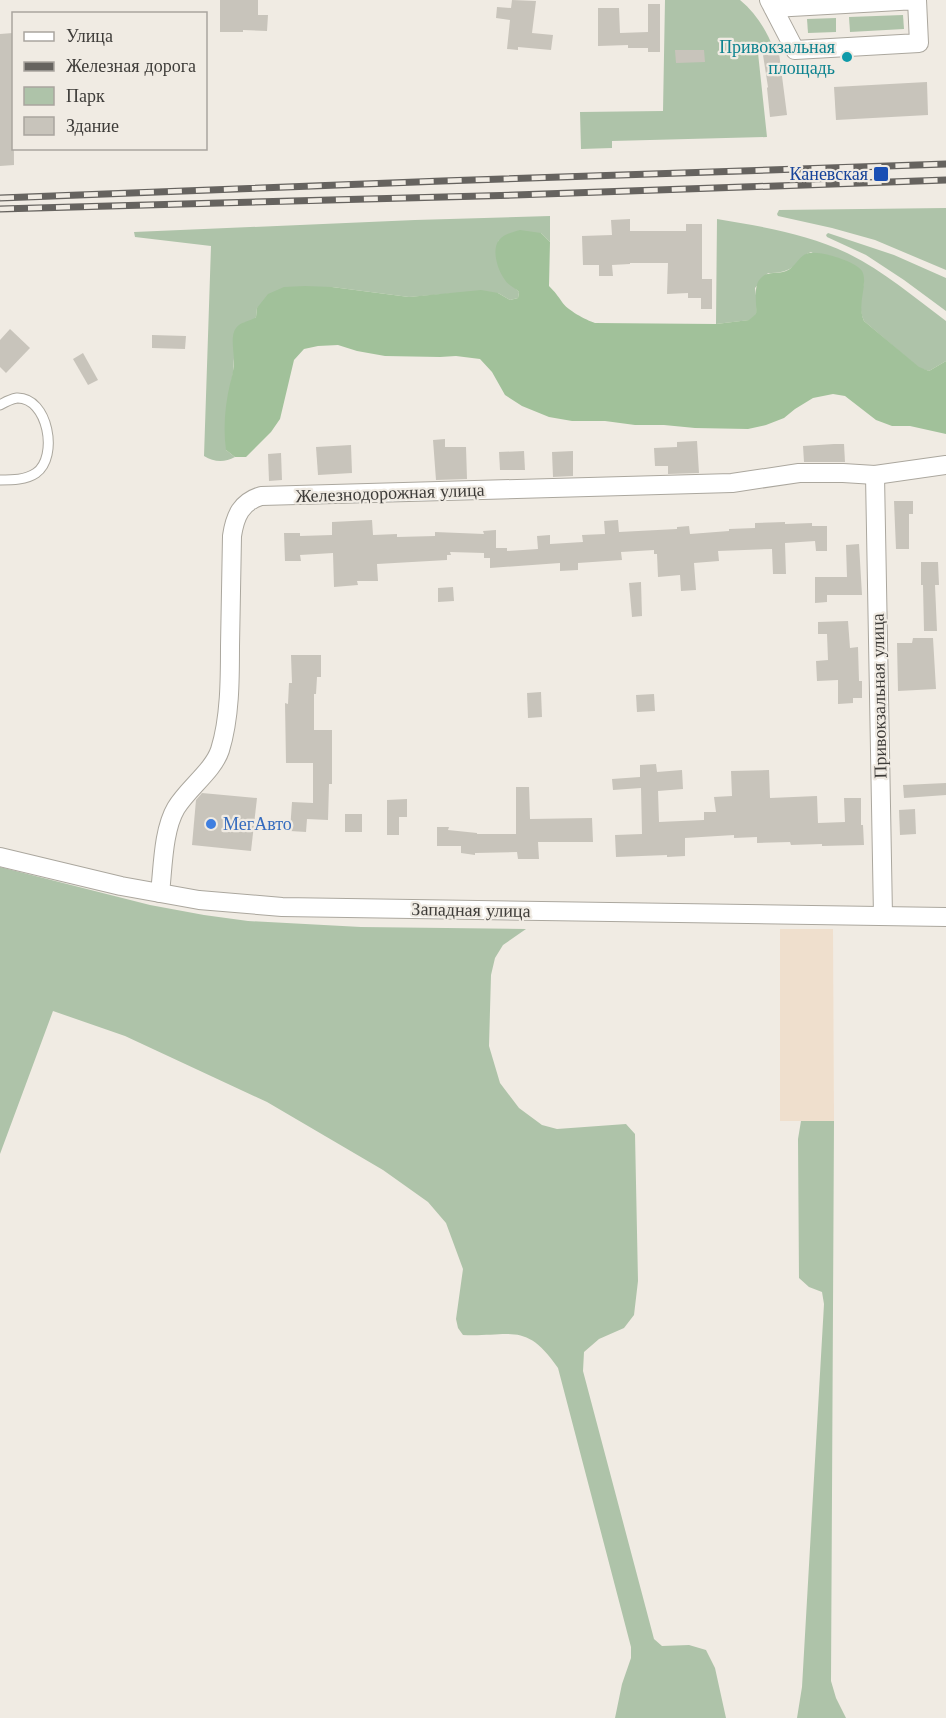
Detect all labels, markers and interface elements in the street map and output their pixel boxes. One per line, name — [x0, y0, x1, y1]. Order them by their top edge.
legend — [12, 12, 207, 150]
text: Улица — [66, 25, 113, 47]
place label: Привокзальная площадь — [719, 36, 835, 79]
marker: Привокзальная площадь — [840, 50, 854, 64]
text: Железная дорога — [66, 55, 196, 77]
text: Парк — [66, 85, 105, 107]
text: Здание — [66, 115, 119, 137]
place label: Каневская — [789, 163, 868, 185]
marker: Каневская — [872, 165, 890, 183]
street label: Железнодорожная улица — [295, 479, 485, 507]
street label: Привокзальная улица — [867, 613, 891, 779]
place label: МегАвто — [223, 813, 292, 835]
marker: МегАвто — [204, 817, 218, 831]
street label: Западная улица — [411, 898, 531, 922]

